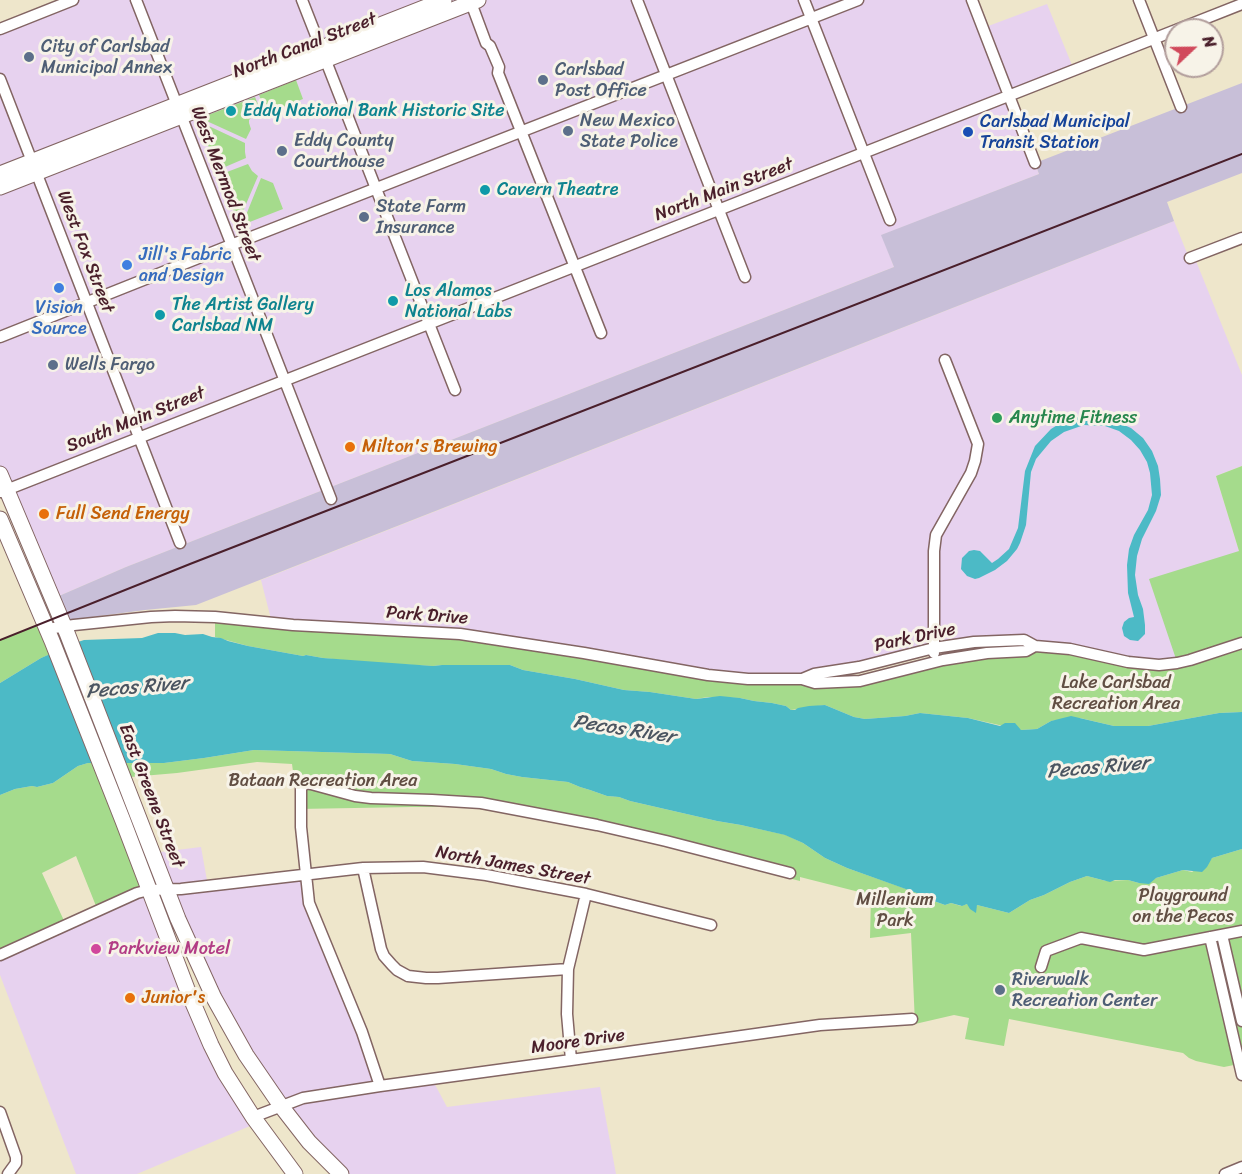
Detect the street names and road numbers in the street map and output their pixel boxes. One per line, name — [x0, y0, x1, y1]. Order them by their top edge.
street label: North Canal Street — [230, 9, 380, 83]
street label: West Mermod Street — [185, 103, 265, 265]
street label: North Main Street — [652, 154, 796, 226]
street label: West Fox Street — [52, 188, 118, 316]
street label: South Main Street — [64, 382, 208, 458]
street label: Park Drive — [385, 602, 469, 630]
street label: Park Drive — [872, 619, 958, 657]
street label: East Greene Street — [114, 721, 188, 871]
street label: North James Street — [434, 842, 592, 890]
street label: Moore Drive — [530, 1025, 626, 1059]

